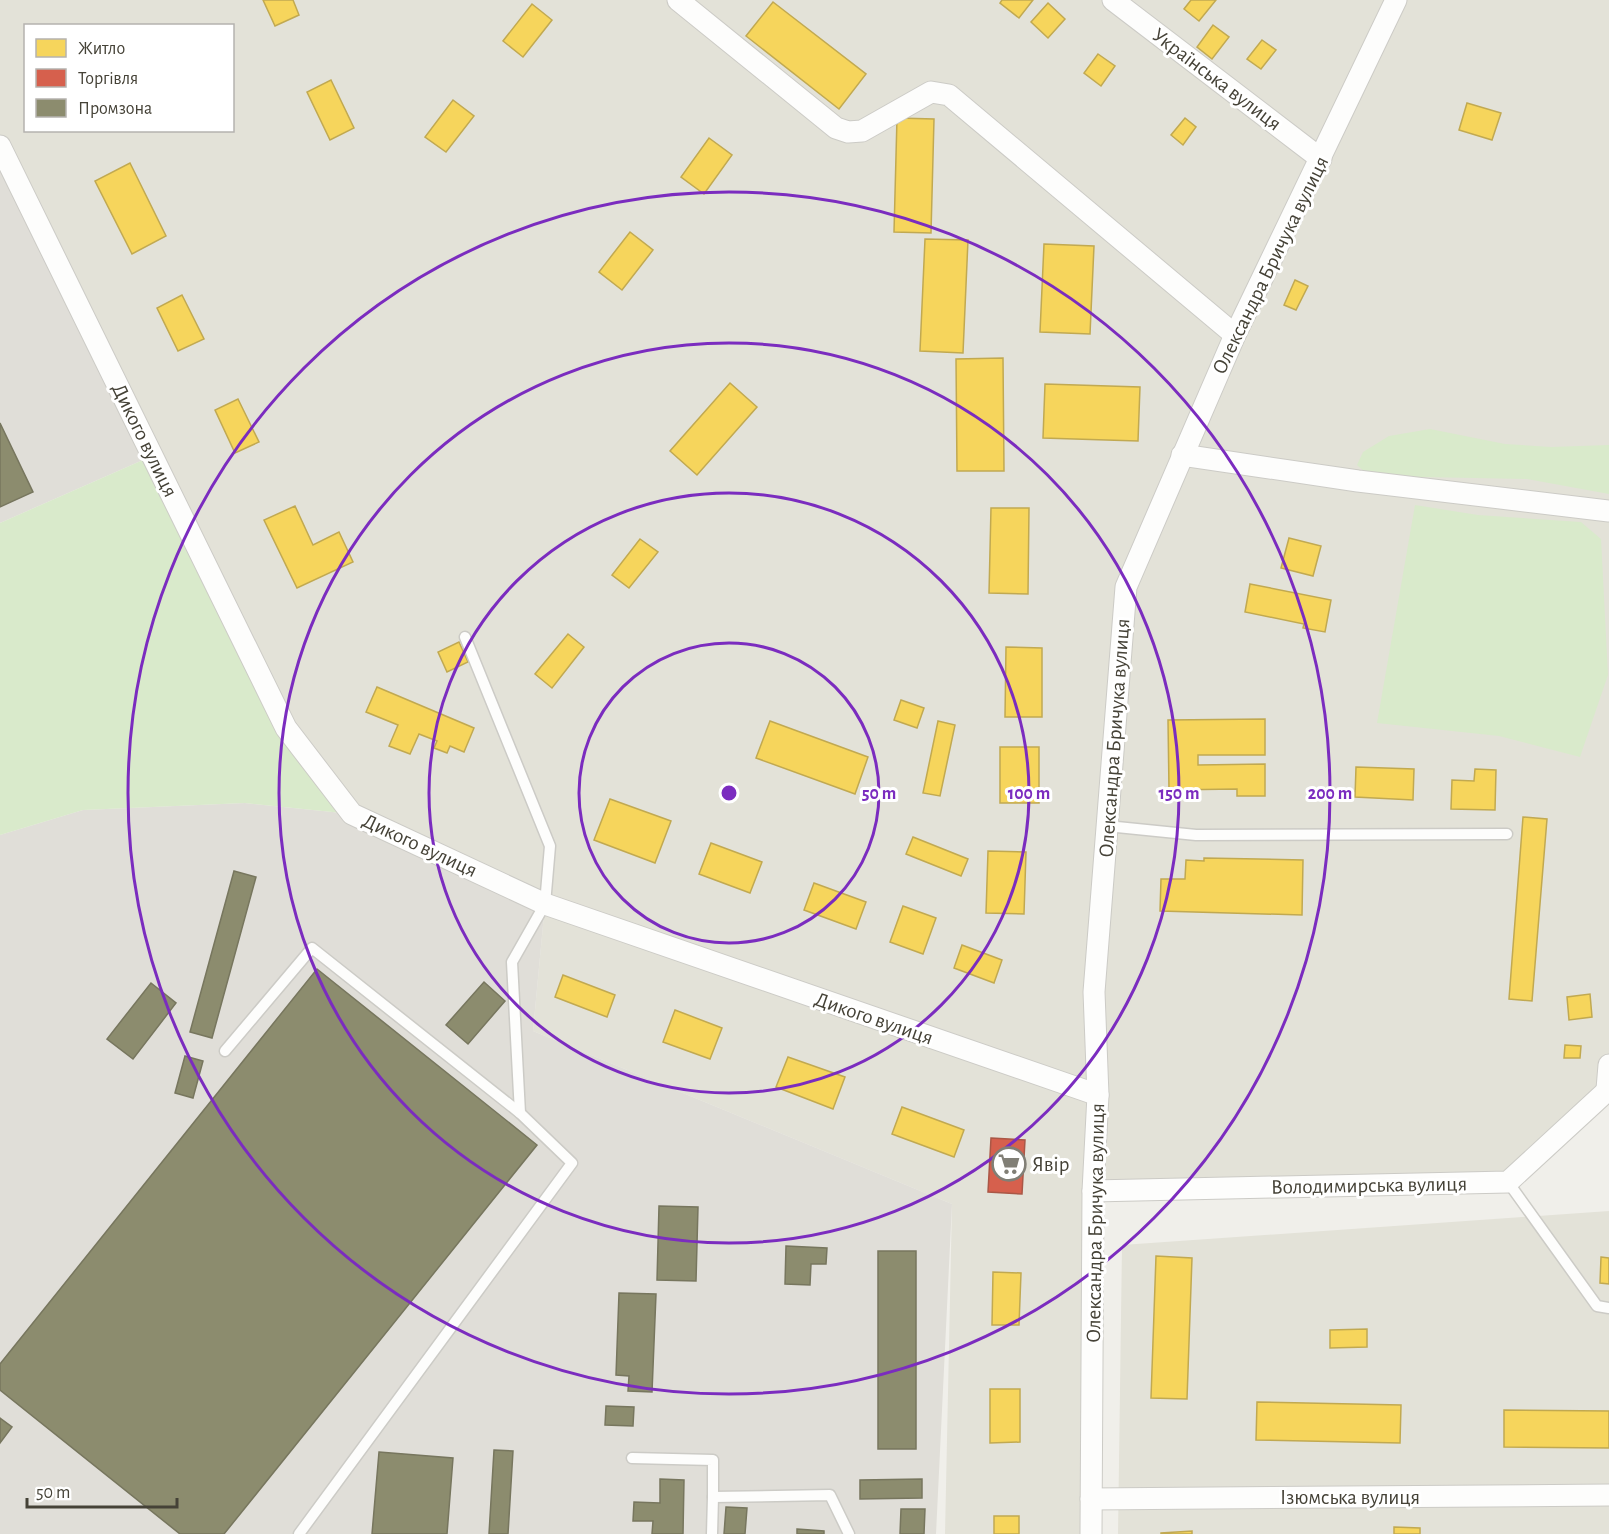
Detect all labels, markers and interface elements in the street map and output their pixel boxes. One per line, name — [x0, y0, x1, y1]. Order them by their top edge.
legend — [24, 24, 234, 132]
street label: Українська вулиця — [1148, 24, 1285, 135]
text: Житло — [78, 40, 125, 58]
text: Торгівля — [78, 70, 138, 88]
text: Промзона — [78, 100, 152, 118]
street label: Олександра Бричука вулиця — [1208, 153, 1332, 378]
street label: Дикого вулиця — [108, 380, 181, 500]
street label: Олександра Бричука вулиця — [1096, 618, 1133, 858]
centre of rings — [719, 783, 739, 803]
text: 50 m — [862, 785, 896, 803]
text: 100 m — [1008, 785, 1050, 803]
text: 150 m — [1159, 785, 1199, 803]
text: 200 m — [1308, 785, 1352, 803]
street label: Дикого вулиця — [359, 810, 480, 881]
street label: Дикого вулиця — [812, 988, 936, 1049]
street label: Олександра Бричука вулиця — [1083, 1103, 1108, 1343]
supermarket icon: Явiр — [991, 1146, 1027, 1182]
place label: Явiр — [1032, 1154, 1069, 1175]
street label: Володимирська вулиця — [1271, 1173, 1467, 1198]
scale bar — [27, 1471, 177, 1509]
text: 50 m — [36, 1484, 70, 1502]
street label: Ізюмська вулиця — [1280, 1487, 1420, 1508]

